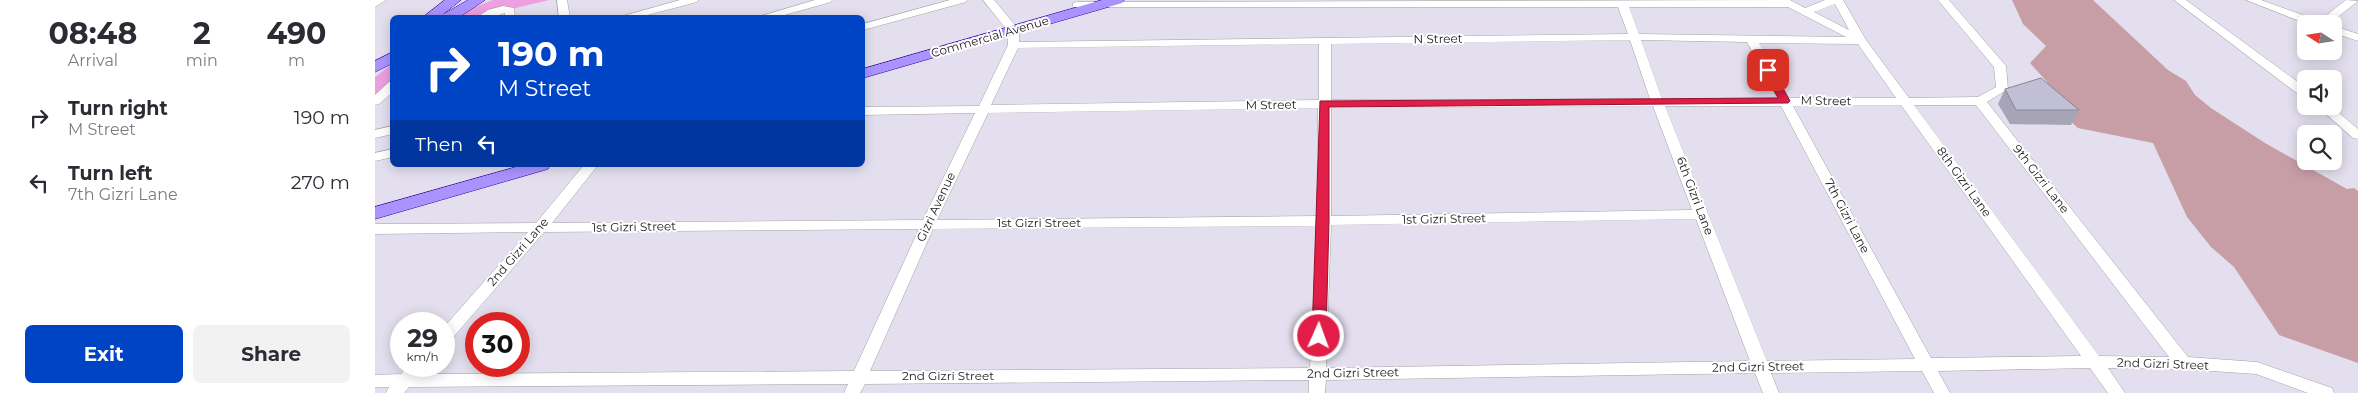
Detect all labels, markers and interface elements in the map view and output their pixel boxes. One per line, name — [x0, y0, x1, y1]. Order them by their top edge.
street label: Commercial Avenue — [929, 13, 1050, 61]
text: 08:48 — [49, 15, 137, 52]
text: 2 — [193, 15, 211, 52]
text: 490 — [266, 15, 326, 52]
north arrow — [2297, 15, 2343, 60]
map controls — [2297, 15, 2342, 170]
street label: N Street — [1413, 31, 1463, 46]
text: 190 m — [498, 32, 604, 75]
icon: right — [415, 35, 480, 100]
pin — [1747, 49, 1789, 91]
text: Arrival — [68, 51, 118, 70]
text: min — [186, 51, 218, 70]
text: m — [288, 51, 305, 70]
icon: arrive — [1754, 56, 1782, 84]
button: sound — [2297, 70, 2342, 115]
text: M Street — [498, 75, 591, 102]
street label: M Street — [1800, 93, 1852, 108]
text: Turn right — [68, 97, 168, 120]
street label: M Street — [1245, 97, 1297, 112]
icon: right — [25, 104, 53, 132]
text: 190 m — [294, 106, 350, 129]
text: M Street — [68, 120, 136, 139]
button: search — [2297, 125, 2342, 170]
icon: left — [473, 130, 501, 158]
text: Then — [415, 133, 463, 156]
street label: 9th Gizri Lane — [2010, 141, 2073, 216]
street label: 8th Gizri Lane — [1934, 144, 1995, 220]
street label: 6th Gizri Lane — [1674, 155, 1717, 237]
text: Turn left — [68, 162, 153, 185]
icon: left — [25, 169, 53, 197]
street label: Gizri Avenue — [913, 170, 958, 244]
text: 270 m — [291, 171, 350, 194]
street label: 7th Gizri Lane — [1822, 176, 1873, 256]
text: 7th Gizri Lane — [68, 185, 178, 204]
street label: 1st Gizri Street — [1402, 210, 1486, 227]
street label: 2nd Gizri Lane — [484, 215, 551, 289]
street label: 1st Gizri Street — [997, 215, 1081, 230]
street label: 1st Gizri Street — [592, 218, 676, 235]
position arrow — [1292, 309, 1344, 361]
speed limit sign: 30 — [465, 312, 530, 377]
text: 29 — [407, 323, 438, 353]
button: Exit — [25, 325, 183, 383]
button: Share — [193, 325, 350, 383]
text: km/h — [406, 349, 439, 364]
street label: 2nd Gizri Street — [2117, 354, 2209, 373]
street label: 2nd Gizri Street — [1712, 358, 1804, 375]
street label: 2nd Gizri Street — [1307, 364, 1399, 381]
street label: 2nd Gizri Street — [902, 368, 994, 383]

